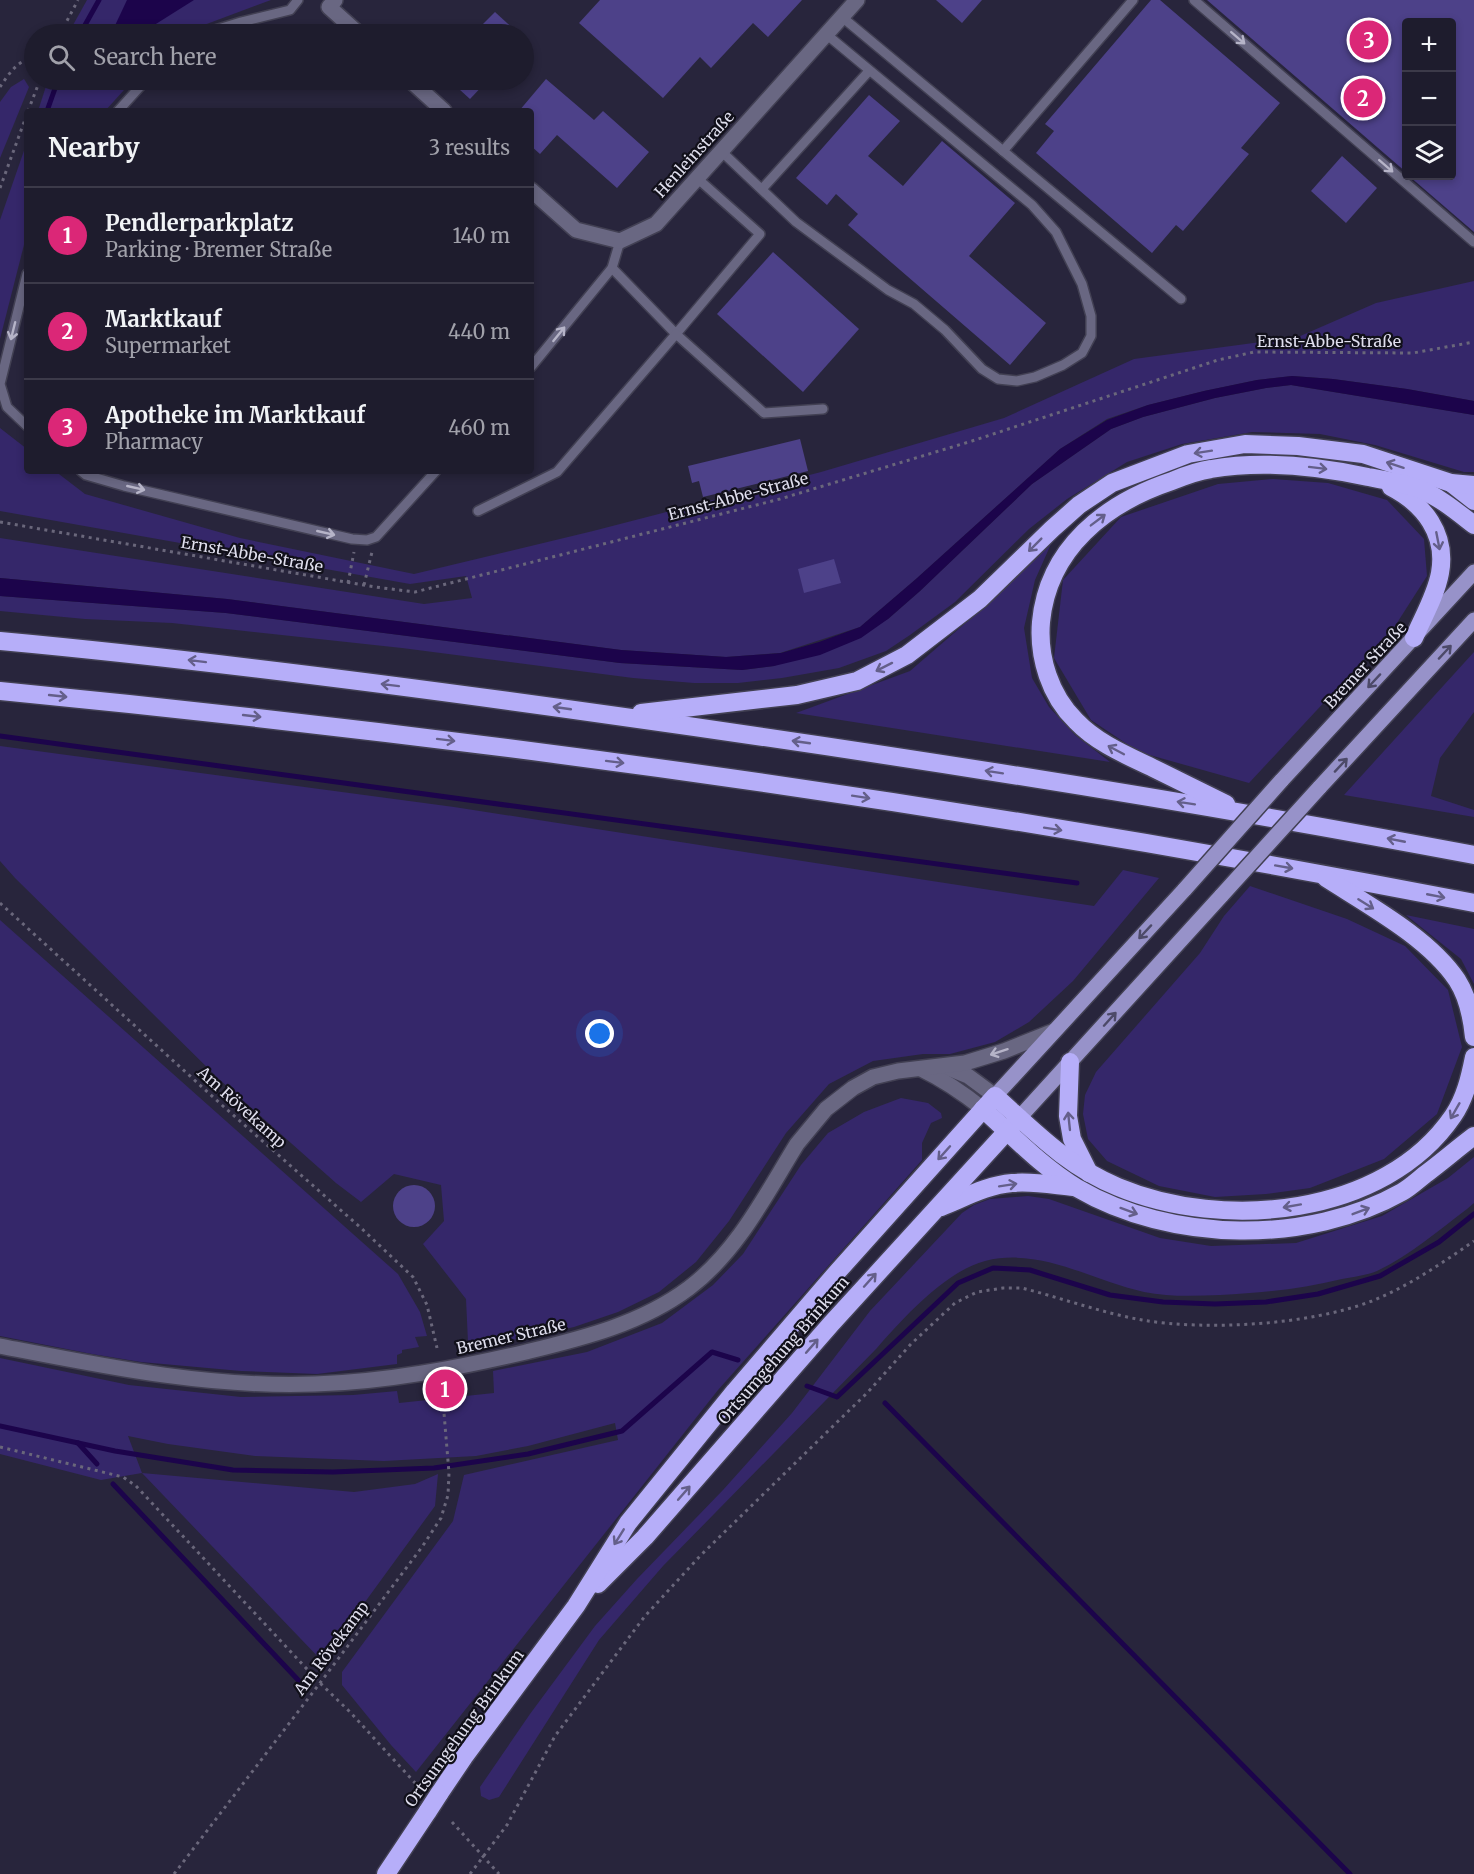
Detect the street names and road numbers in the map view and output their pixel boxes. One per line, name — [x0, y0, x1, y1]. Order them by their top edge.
street label: Henleinstraße — [650, 107, 738, 201]
street label: Ernst-Abbe-Straße — [1257, 331, 1401, 351]
street label: Ernst-Abbe-Straße — [666, 468, 810, 524]
street label: Ernst-Abbe-Straße — [179, 532, 325, 576]
street label: Bremer Straße — [1320, 617, 1410, 713]
street label: Am Rövekamp — [193, 1061, 291, 1152]
street label: Ortsumgehung Brinkum — [713, 1272, 853, 1428]
street label: Bremer Straße — [455, 1314, 567, 1358]
street label: Am Rövekamp — [289, 1597, 373, 1700]
street label: Ortsumgehung Brinkum — [400, 1645, 528, 1811]

